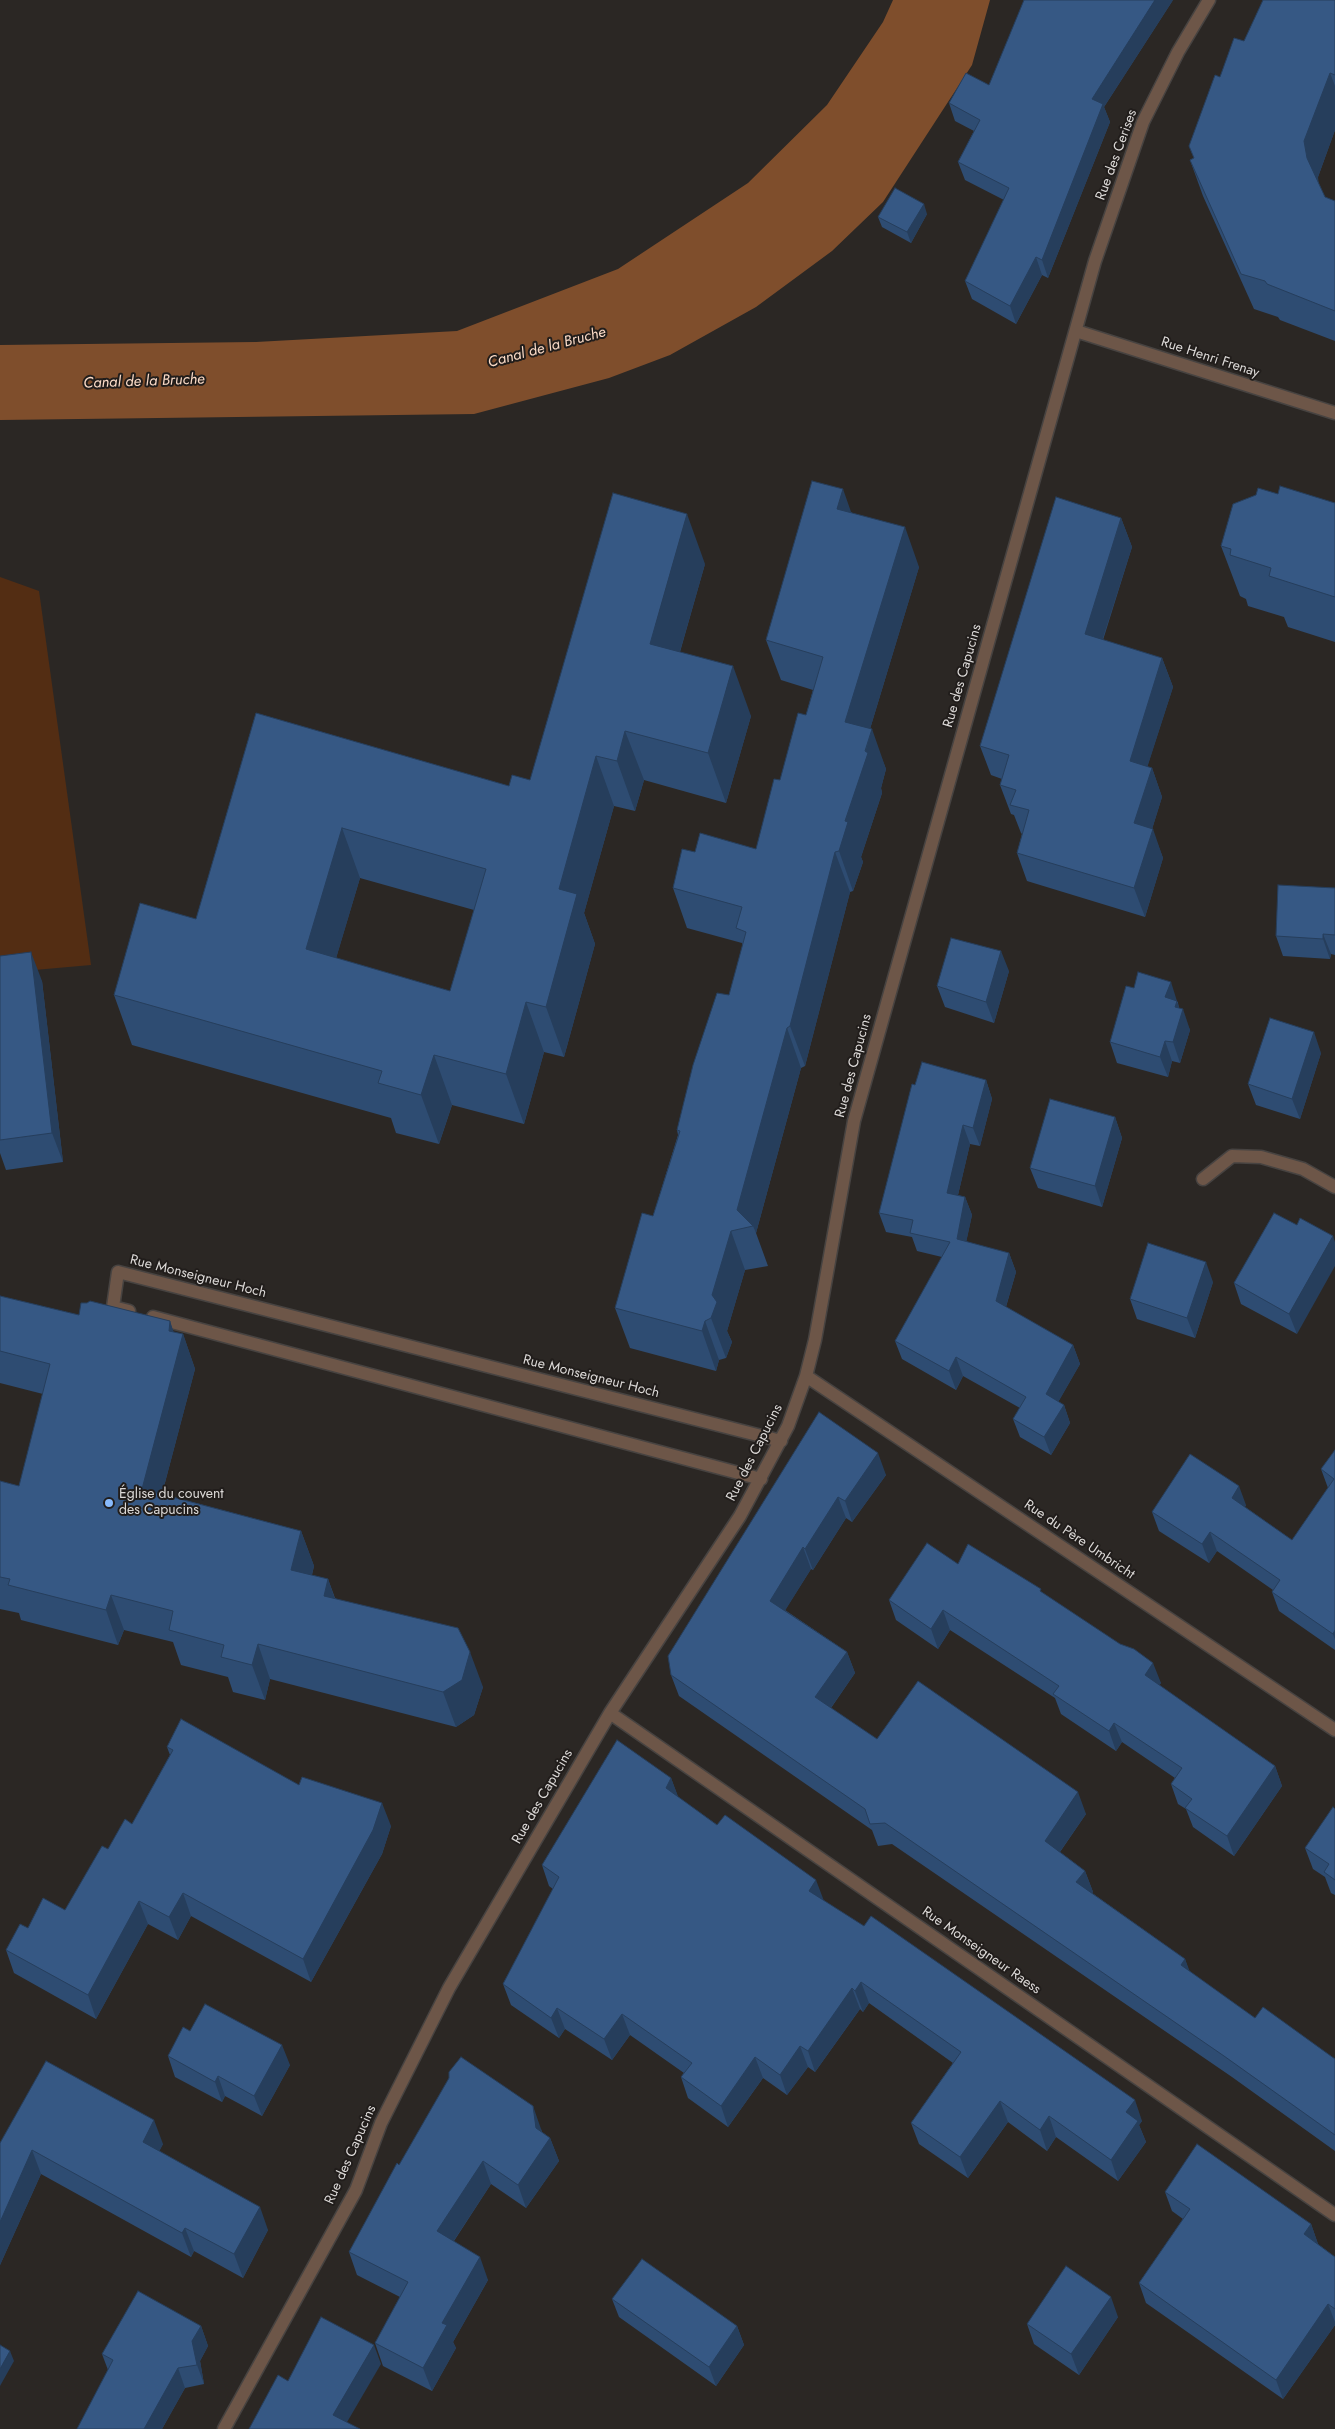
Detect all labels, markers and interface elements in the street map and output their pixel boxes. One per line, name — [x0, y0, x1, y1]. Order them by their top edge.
street label: Rue des Cerises — [1093, 107, 1141, 203]
water label: Canal de la Bruche — [486, 324, 608, 372]
street label: Rue Henri Frenay — [1159, 334, 1261, 382]
water label: Canal de la Bruche — [83, 371, 205, 393]
street label: Rue des Capucins — [940, 622, 986, 730]
street label: Rue des Capucins — [832, 1012, 876, 1120]
street label: Rue Monseigneur Hoch — [128, 1252, 268, 1302]
street label: Rue Monseigneur Hoch — [521, 1352, 661, 1402]
street label: Rue des Capucins — [723, 1402, 787, 1504]
place label: Église du couvent des Capucins — [119, 1487, 224, 1520]
marker: Église du couvent des Capucins — [103, 1497, 115, 1509]
street label: Rue du Père Umbricht — [1020, 1497, 1138, 1583]
street label: Rue des Capucins — [509, 1747, 577, 1847]
street label: Rue Monseigneur Raess — [918, 1904, 1044, 1998]
street label: Rue des Capucins — [322, 2103, 380, 2207]

